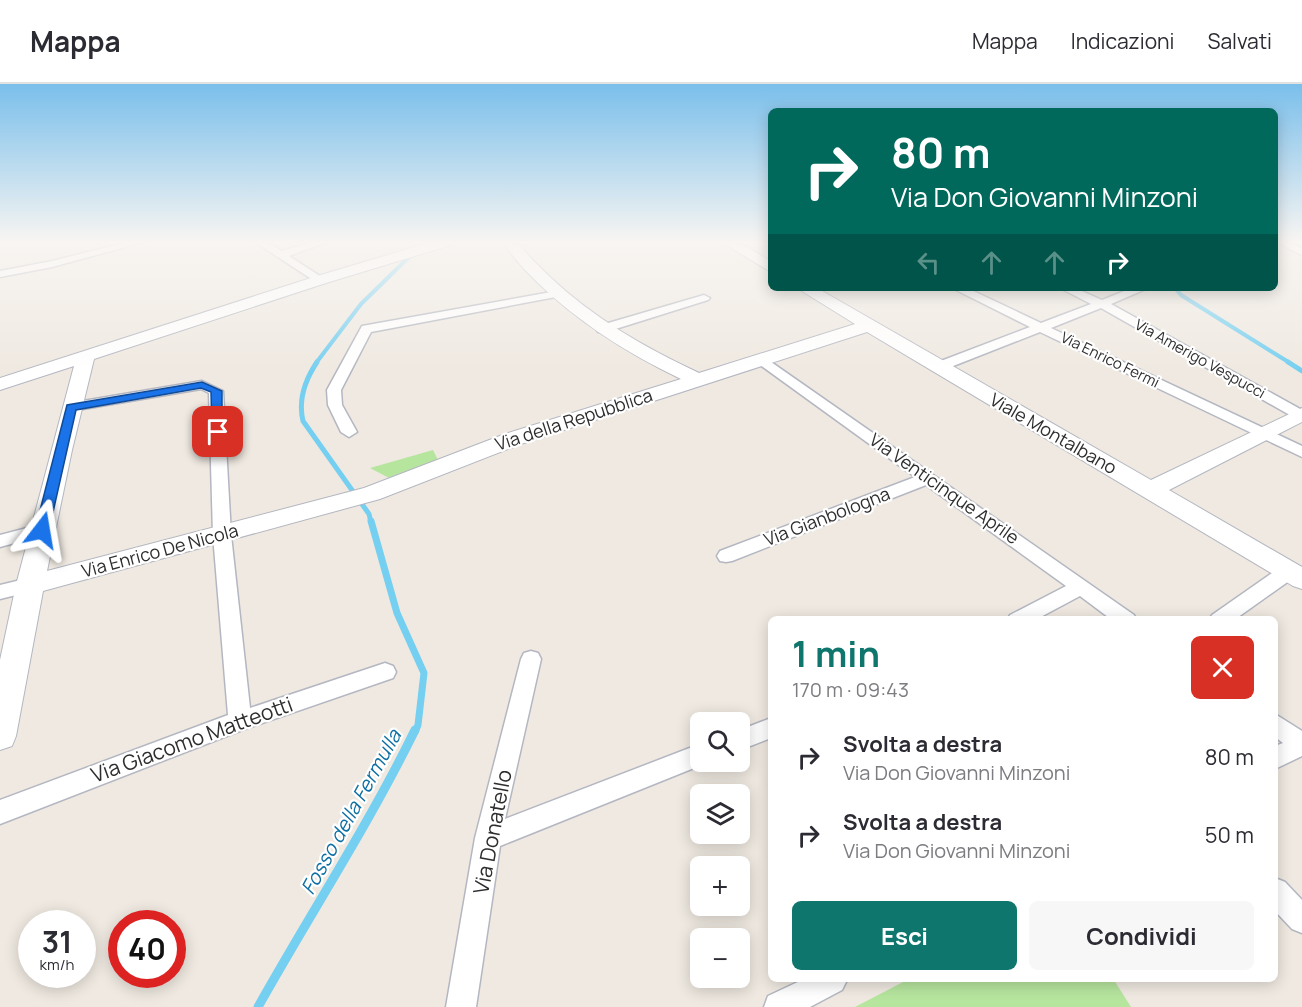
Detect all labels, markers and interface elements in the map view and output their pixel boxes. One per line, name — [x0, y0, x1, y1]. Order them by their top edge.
text: Mappa — [30, 22, 121, 60]
text: Mappa — [972, 27, 1038, 55]
text: Indicazioni — [1071, 27, 1174, 55]
text: Salvati — [1207, 27, 1272, 55]
text: 80 m — [891, 123, 991, 181]
icon: right — [792, 132, 870, 210]
text: Via Don Giovanni Minzoni — [891, 178, 1198, 215]
icon: left — [912, 246, 945, 279]
icon: ahead — [975, 246, 1008, 279]
icon: ahead — [1038, 246, 1071, 279]
icon: right — [1101, 246, 1134, 279]
street label: Via Amerigo Vespucci — [1131, 314, 1269, 403]
street label: Via Enrico Fermi — [1057, 327, 1163, 393]
street label: Via della Repubblica — [492, 382, 655, 456]
street label: Viale Montalbano — [986, 387, 1121, 479]
pin — [192, 406, 243, 457]
icon: arrive — [201, 415, 234, 448]
street label: Via Venticinque Aprile — [865, 427, 1024, 549]
street label: Via Gianbologna — [760, 481, 893, 551]
position arrow — [10, 498, 74, 562]
street label: Via Enrico De Nicola — [79, 518, 241, 582]
text: 1 min — [792, 629, 880, 678]
button: close — [1191, 636, 1254, 699]
text: 170 m · 09:43 — [792, 676, 909, 703]
street label: Via Giacomo Matteotti — [87, 690, 296, 789]
map controls — [690, 712, 750, 988]
button: search — [690, 712, 750, 772]
water label: Fosso della Fermulla — [294, 724, 407, 899]
text: Svolta a destra — [843, 729, 1002, 759]
icon: right — [792, 741, 825, 774]
text: 80 m — [1205, 742, 1254, 772]
text: Via Don Giovanni Minzoni — [843, 759, 1070, 786]
street label: Via Donatello — [466, 767, 518, 896]
button: layers — [690, 784, 750, 844]
text: Svolta a destra — [843, 807, 1002, 837]
icon: right — [792, 819, 825, 852]
text: 50 m — [1205, 820, 1254, 850]
text: Via Don Giovanni Minzoni — [843, 837, 1070, 864]
button: + — [690, 856, 750, 916]
button: Esci — [792, 901, 1017, 970]
button: Condividi — [1029, 901, 1254, 970]
speed limit sign: 40 — [108, 910, 186, 988]
text: 31 — [42, 921, 72, 962]
button: − — [690, 928, 750, 988]
text: km/h — [40, 954, 74, 975]

